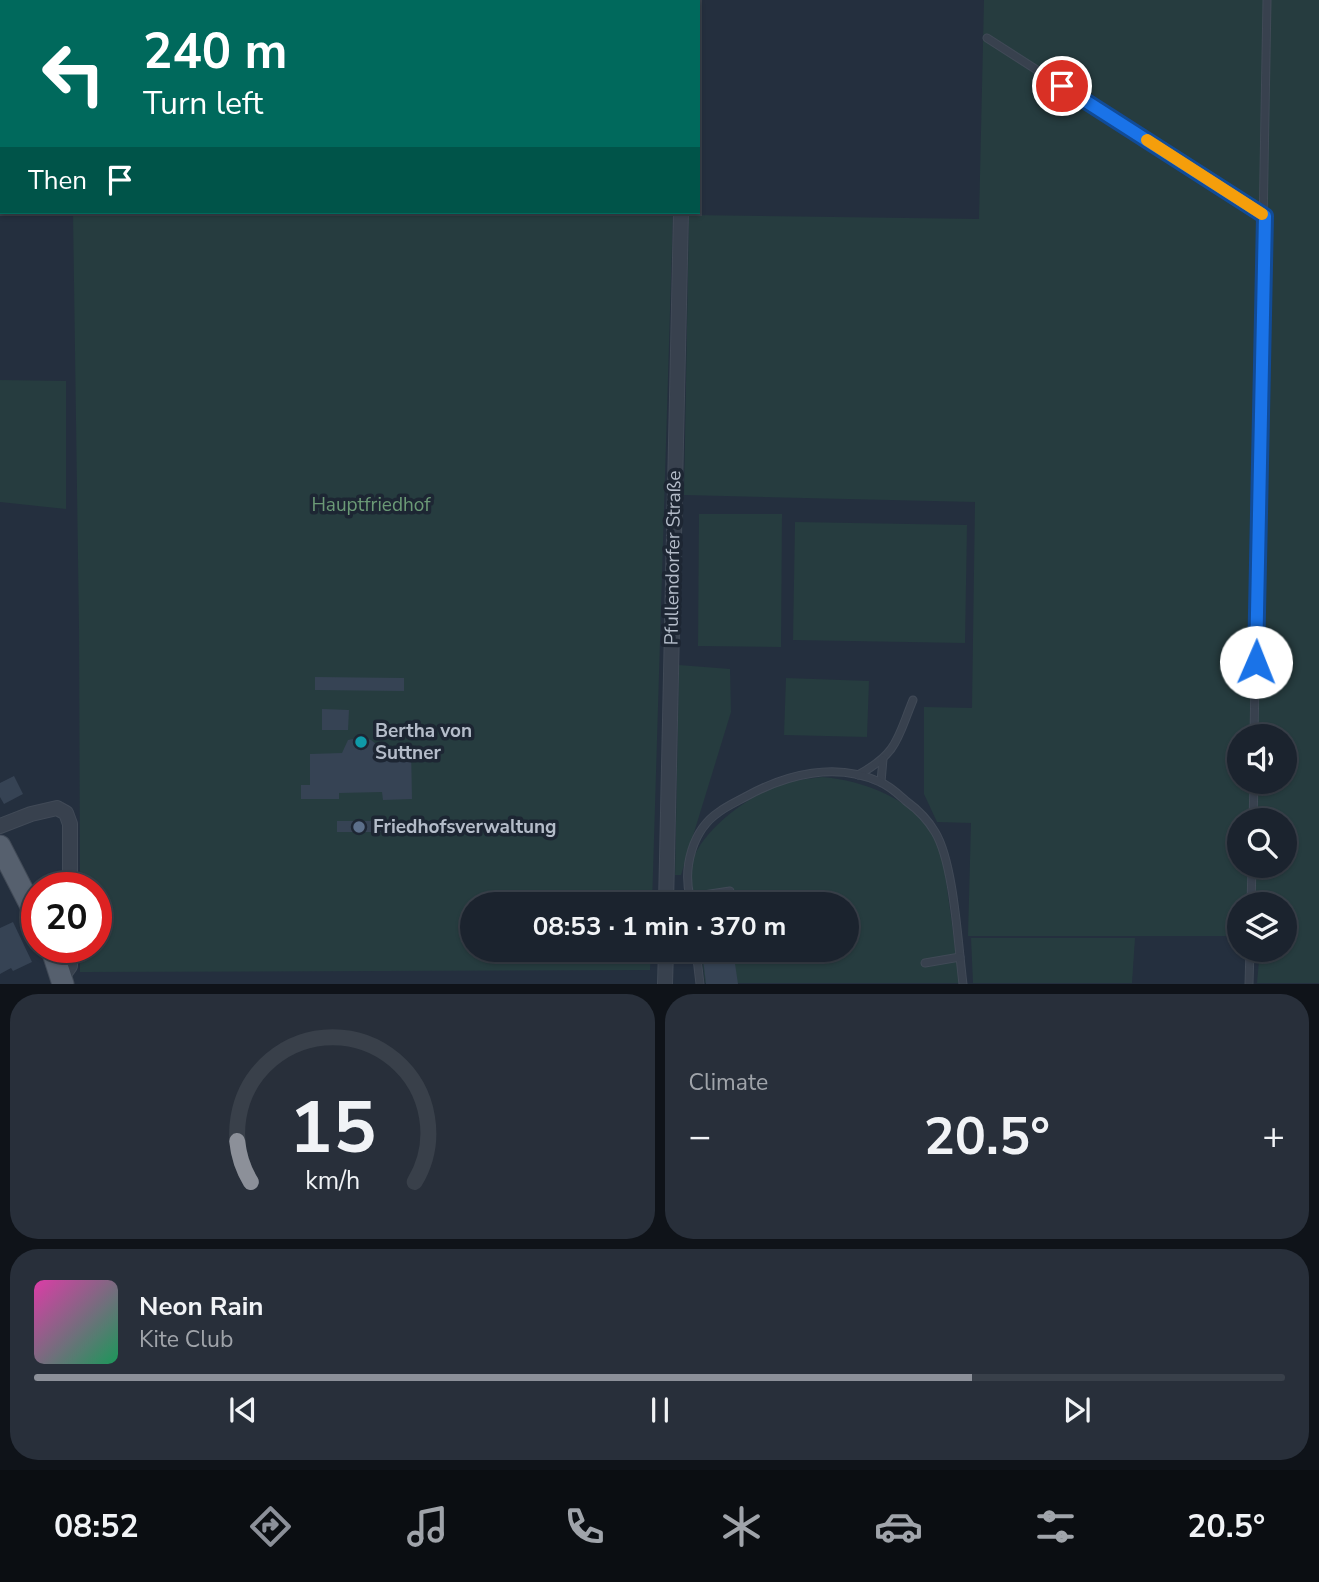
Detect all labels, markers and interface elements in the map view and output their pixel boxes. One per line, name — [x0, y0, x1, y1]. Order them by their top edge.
text: 240 m — [143, 18, 287, 85]
icon: left — [28, 28, 119, 119]
pin — [1032, 56, 1092, 116]
icon: arrive — [1043, 67, 1081, 105]
text: Turn left — [143, 82, 263, 125]
icon: arrive — [101, 161, 139, 199]
text: Then — [28, 163, 87, 198]
street label: Pfullendorfer Straße — [658, 470, 688, 646]
park label: Hauptfriedhof — [311, 492, 431, 518]
position arrow — [1219, 625, 1293, 699]
place label: Bertha von Suttner — [375, 718, 472, 766]
map controls — [1227, 724, 1297, 962]
button: sound — [1227, 724, 1297, 794]
marker: Bertha von Suttner — [353, 734, 369, 750]
button: search — [1227, 808, 1297, 878]
place label: Friedhofsverwaltung — [373, 814, 557, 840]
marker: Friedhofsverwaltung — [351, 819, 367, 835]
speed limit sign: 20 — [21, 872, 112, 963]
button: layers — [1227, 892, 1297, 962]
text: 08:53 · 1 min · 370 m — [533, 909, 786, 944]
text: Climate — [689, 1067, 768, 1098]
text: 15 — [289, 1079, 376, 1179]
text: 20.5° — [924, 1101, 1050, 1172]
text: − — [689, 1111, 711, 1162]
text: + — [1262, 1111, 1285, 1162]
text: km/h — [305, 1164, 360, 1198]
text: Neon Rain — [139, 1289, 264, 1324]
text: Kite Club — [139, 1324, 233, 1355]
icon: previous — [224, 1391, 262, 1429]
icon: pause — [641, 1391, 679, 1429]
icon: next — [1058, 1391, 1096, 1429]
icon: directions — [246, 1502, 295, 1551]
icon: music — [403, 1502, 452, 1551]
icon: phone — [560, 1502, 609, 1551]
icon: climate — [717, 1502, 766, 1551]
icon: car — [874, 1502, 923, 1551]
icon: filters — [1031, 1502, 1080, 1551]
text: 08:52 — [54, 1505, 139, 1548]
text: 20.5° — [1187, 1505, 1265, 1548]

